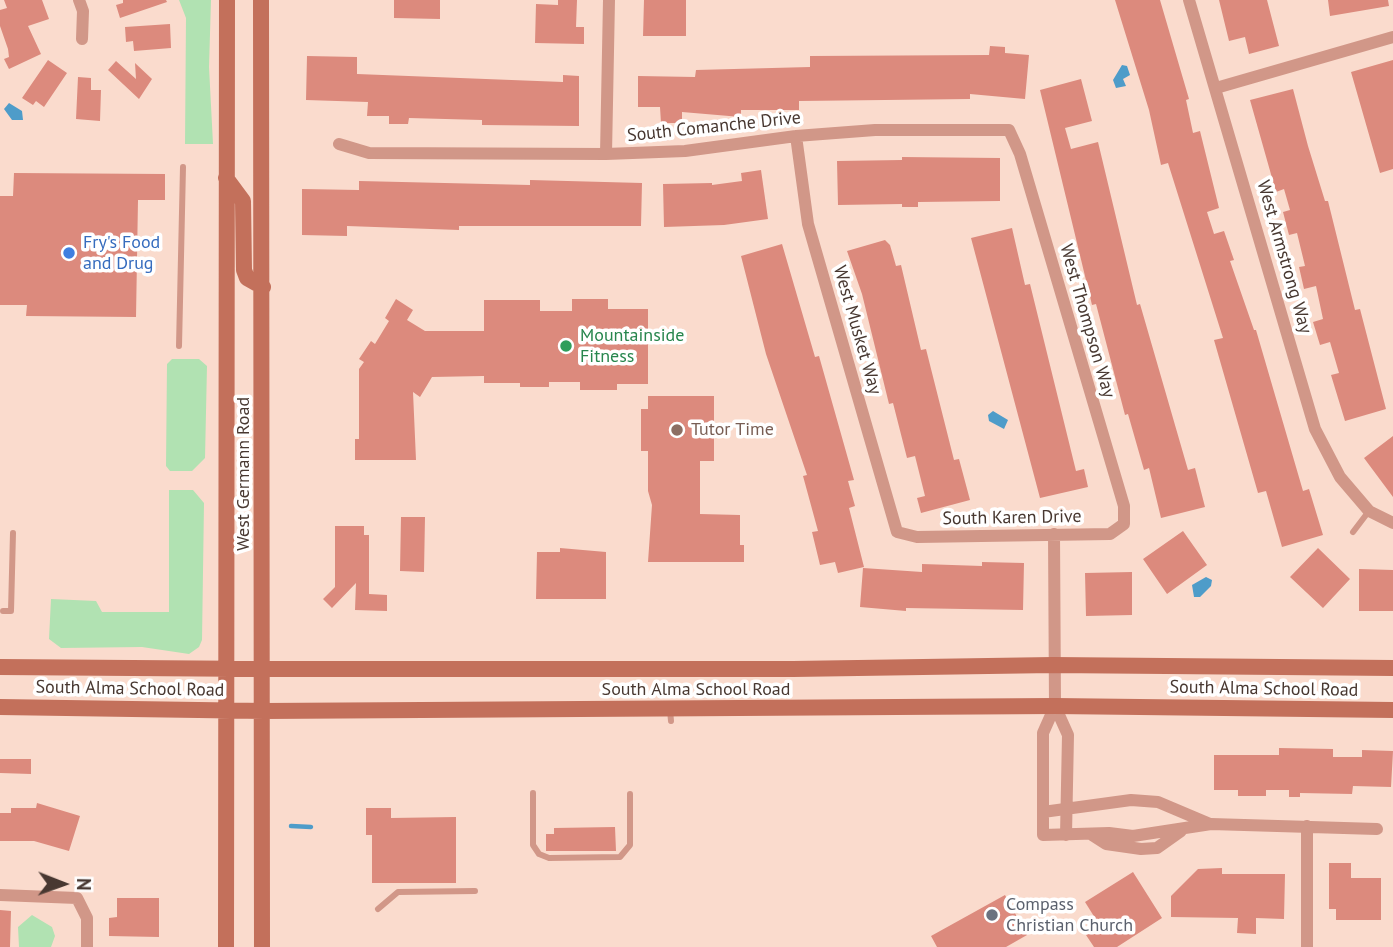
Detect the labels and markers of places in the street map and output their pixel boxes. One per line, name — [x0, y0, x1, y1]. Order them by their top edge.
place label: Fry's Food and Drug — [83, 232, 160, 274]
marker: Fry's Food and Drug — [61, 245, 77, 261]
place label: Mountainside Fitness — [580, 325, 684, 368]
marker: Mountainside Fitness — [558, 338, 574, 354]
place label: Tutor Time — [691, 419, 774, 441]
marker: Tutor Time — [669, 422, 685, 438]
place label: Compass Christian Church — [1006, 894, 1133, 936]
marker: Compass Christian Church — [984, 907, 1000, 923]

